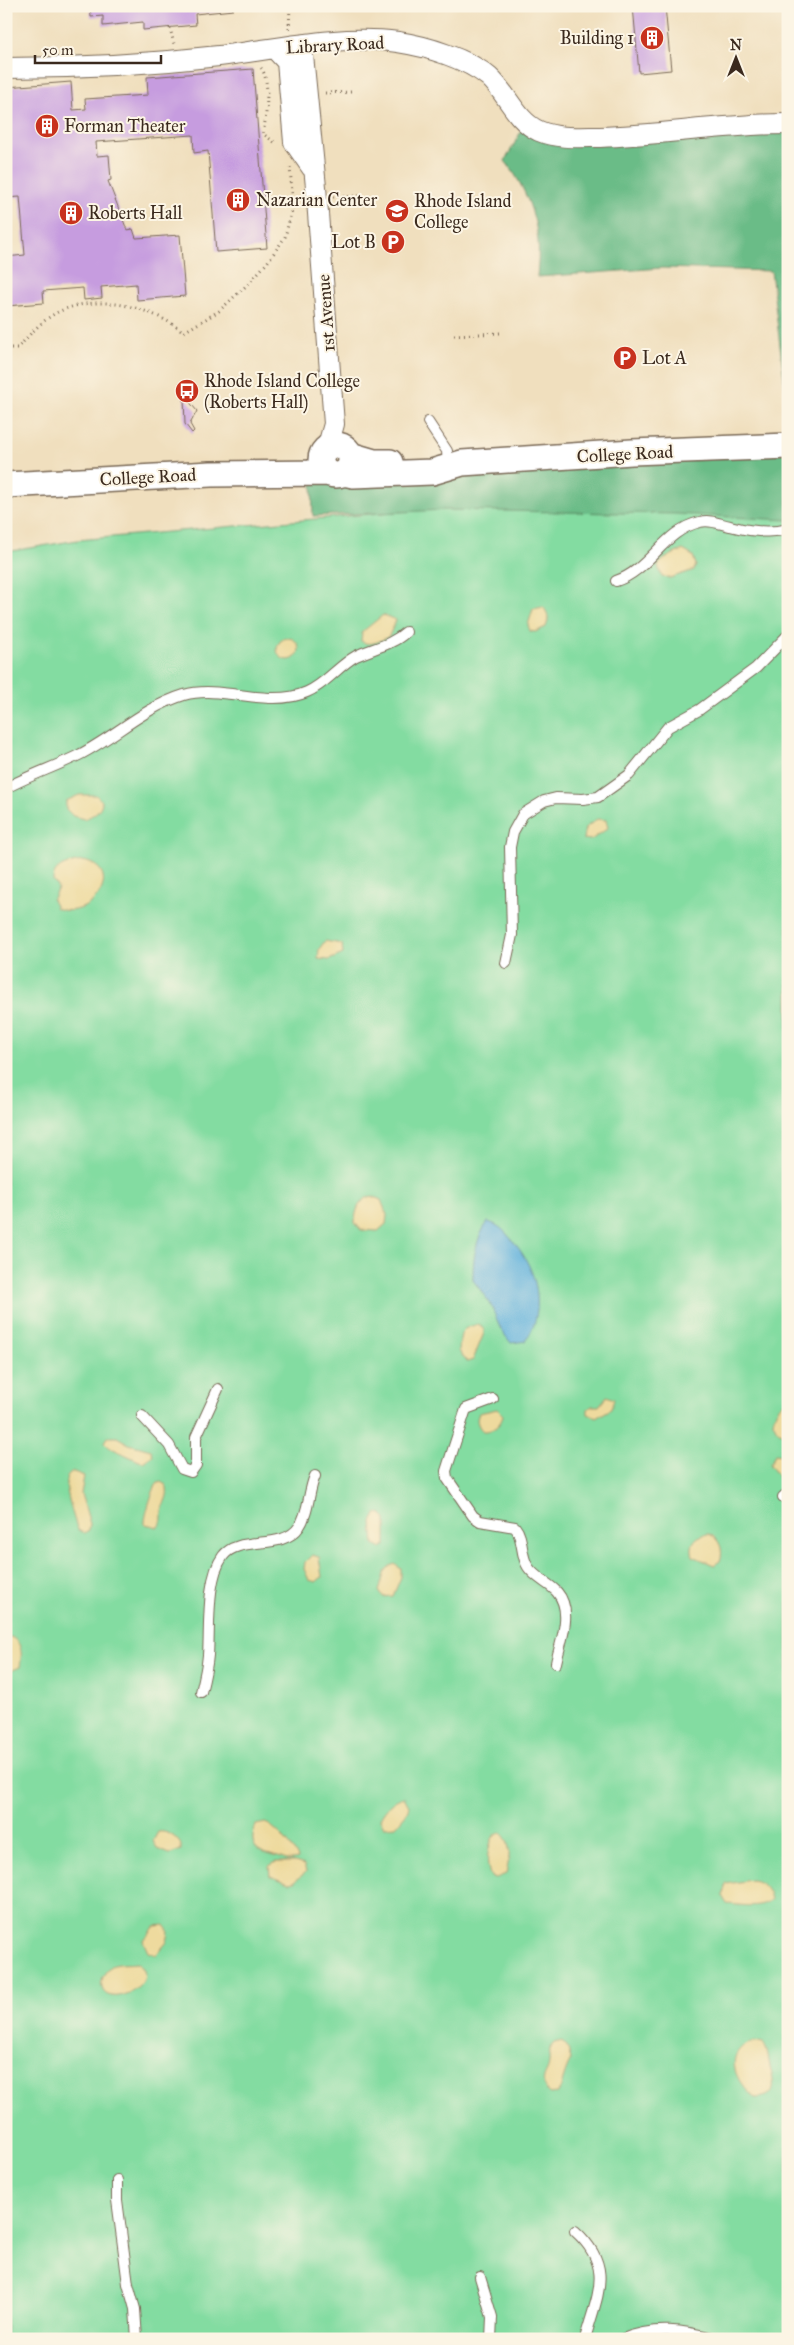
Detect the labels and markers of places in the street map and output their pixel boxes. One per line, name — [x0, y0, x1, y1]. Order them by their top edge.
building icon: Building 1 — [639, 25, 665, 51]
place label: Building 1 — [560, 27, 634, 50]
building icon: Forman Theater — [34, 113, 60, 139]
place label: Forman Theater — [64, 115, 186, 137]
building icon: Nazarian Center — [225, 187, 251, 213]
place label: Nazarian Center — [256, 189, 378, 211]
place label: Rhode Island College — [414, 190, 512, 234]
school or university icon: Rhode Island College — [384, 198, 410, 224]
building icon: Roberts Hall — [58, 200, 84, 226]
place label: Roberts Hall — [88, 202, 183, 224]
parking icon: Lot B — [380, 229, 406, 255]
place label: Lot B — [331, 231, 376, 253]
parking icon: Lot A — [612, 345, 638, 371]
place label: Lot A — [642, 347, 687, 369]
place label: Rhode Island College (Roberts Hall) — [204, 370, 360, 414]
bus stop icon: Rhode Island College (Roberts Hall) — [174, 378, 200, 404]

